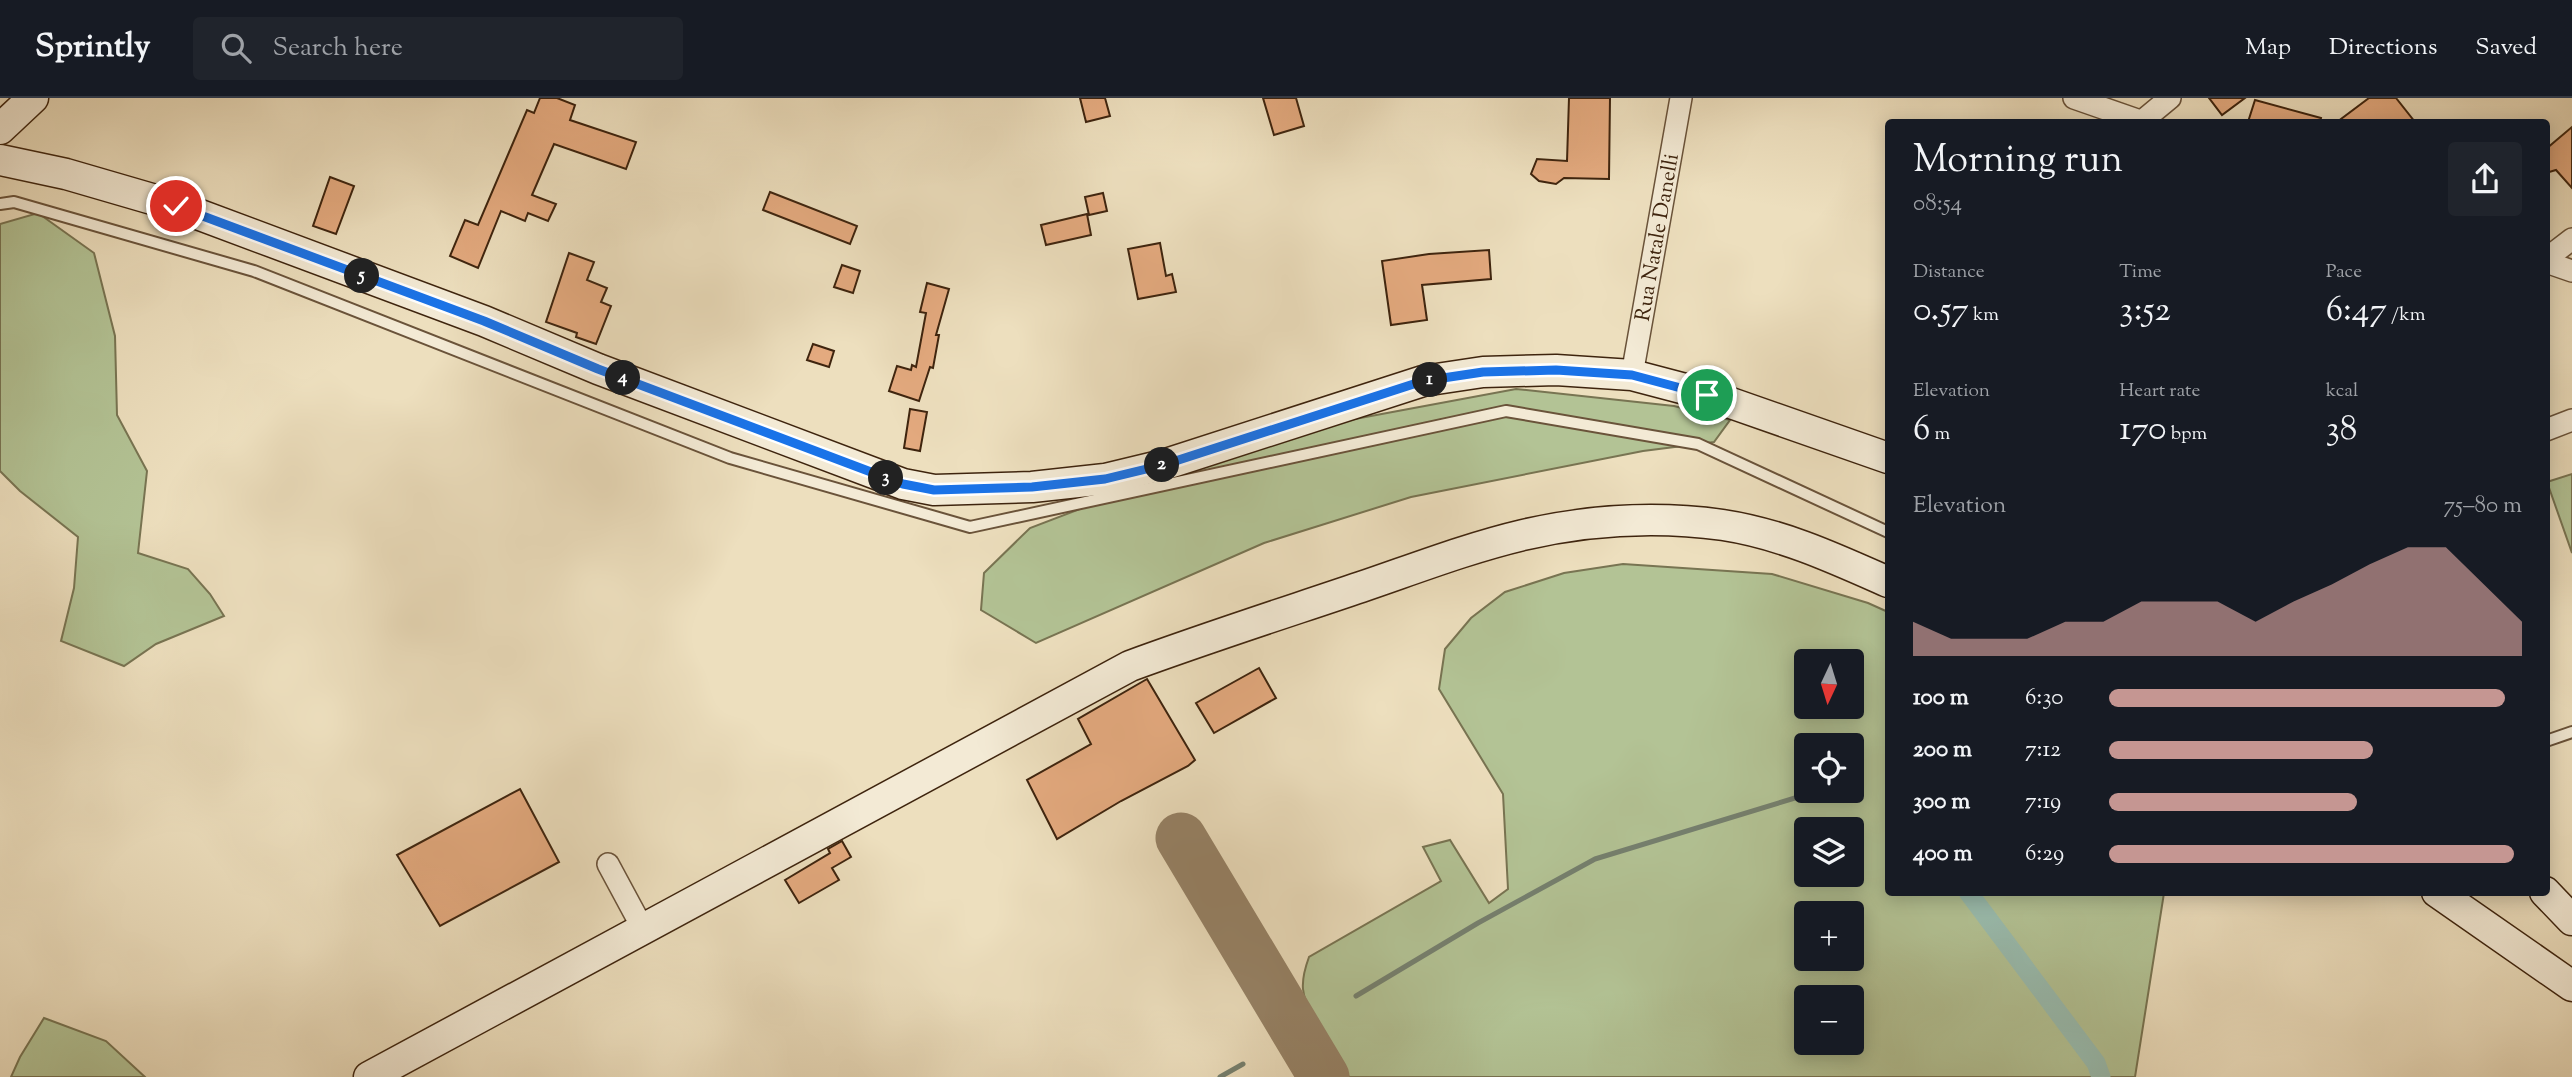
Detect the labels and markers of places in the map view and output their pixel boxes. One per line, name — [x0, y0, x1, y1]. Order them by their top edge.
pin — [146, 176, 206, 236]
pin: 5 — [344, 258, 380, 294]
pin: 4 — [606, 360, 640, 396]
pin: 1 — [1412, 362, 1448, 398]
pin — [1677, 365, 1737, 425]
pin: 2 — [1144, 448, 1180, 482]
pin: 3 — [868, 460, 903, 496]

